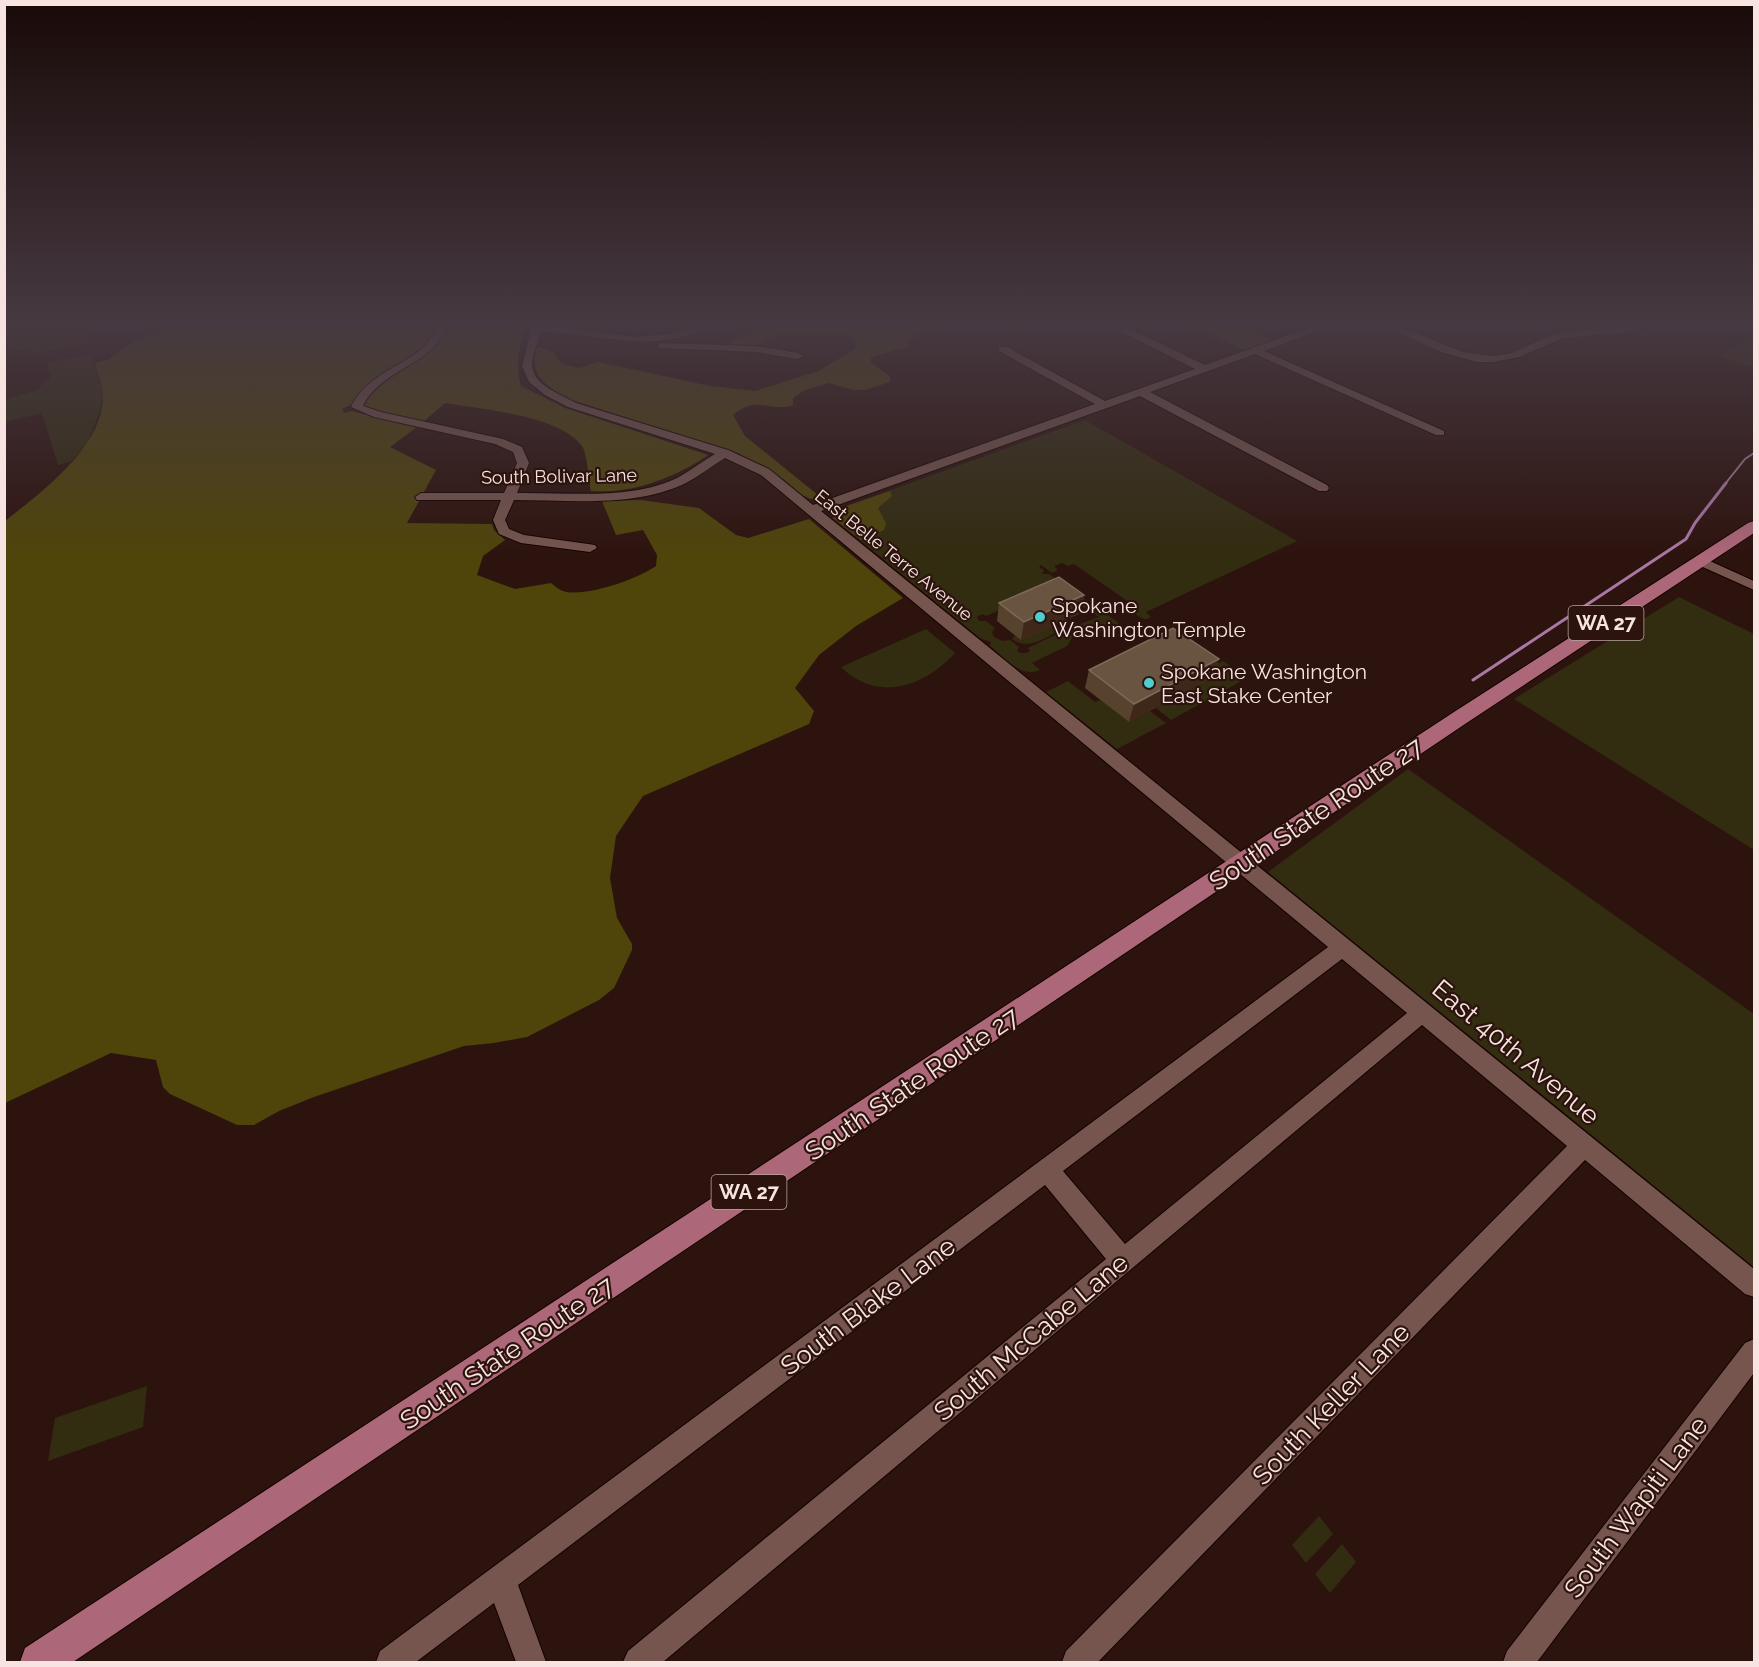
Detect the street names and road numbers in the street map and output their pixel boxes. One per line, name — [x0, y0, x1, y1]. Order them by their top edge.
street label: South Bolivar Lane — [481, 464, 638, 488]
street label: East Belle Terre Avenue — [811, 485, 977, 625]
road number: WA 27 — [1568, 606, 1644, 640]
street label: South State Route 27 — [1203, 731, 1429, 897]
street label: East 40th Avenue — [1426, 973, 1606, 1131]
street label: South State Route 27 — [799, 1001, 1025, 1167]
road number: WA 27 — [712, 1175, 786, 1209]
street label: South Blake Lane — [775, 1231, 961, 1381]
street label: South McCabe Lane — [928, 1247, 1134, 1427]
street label: South State Route 27 — [394, 1270, 620, 1436]
street label: South Keller Lane — [1246, 1317, 1416, 1491]
street label: South Wapiti Lane — [1558, 1411, 1714, 1603]

